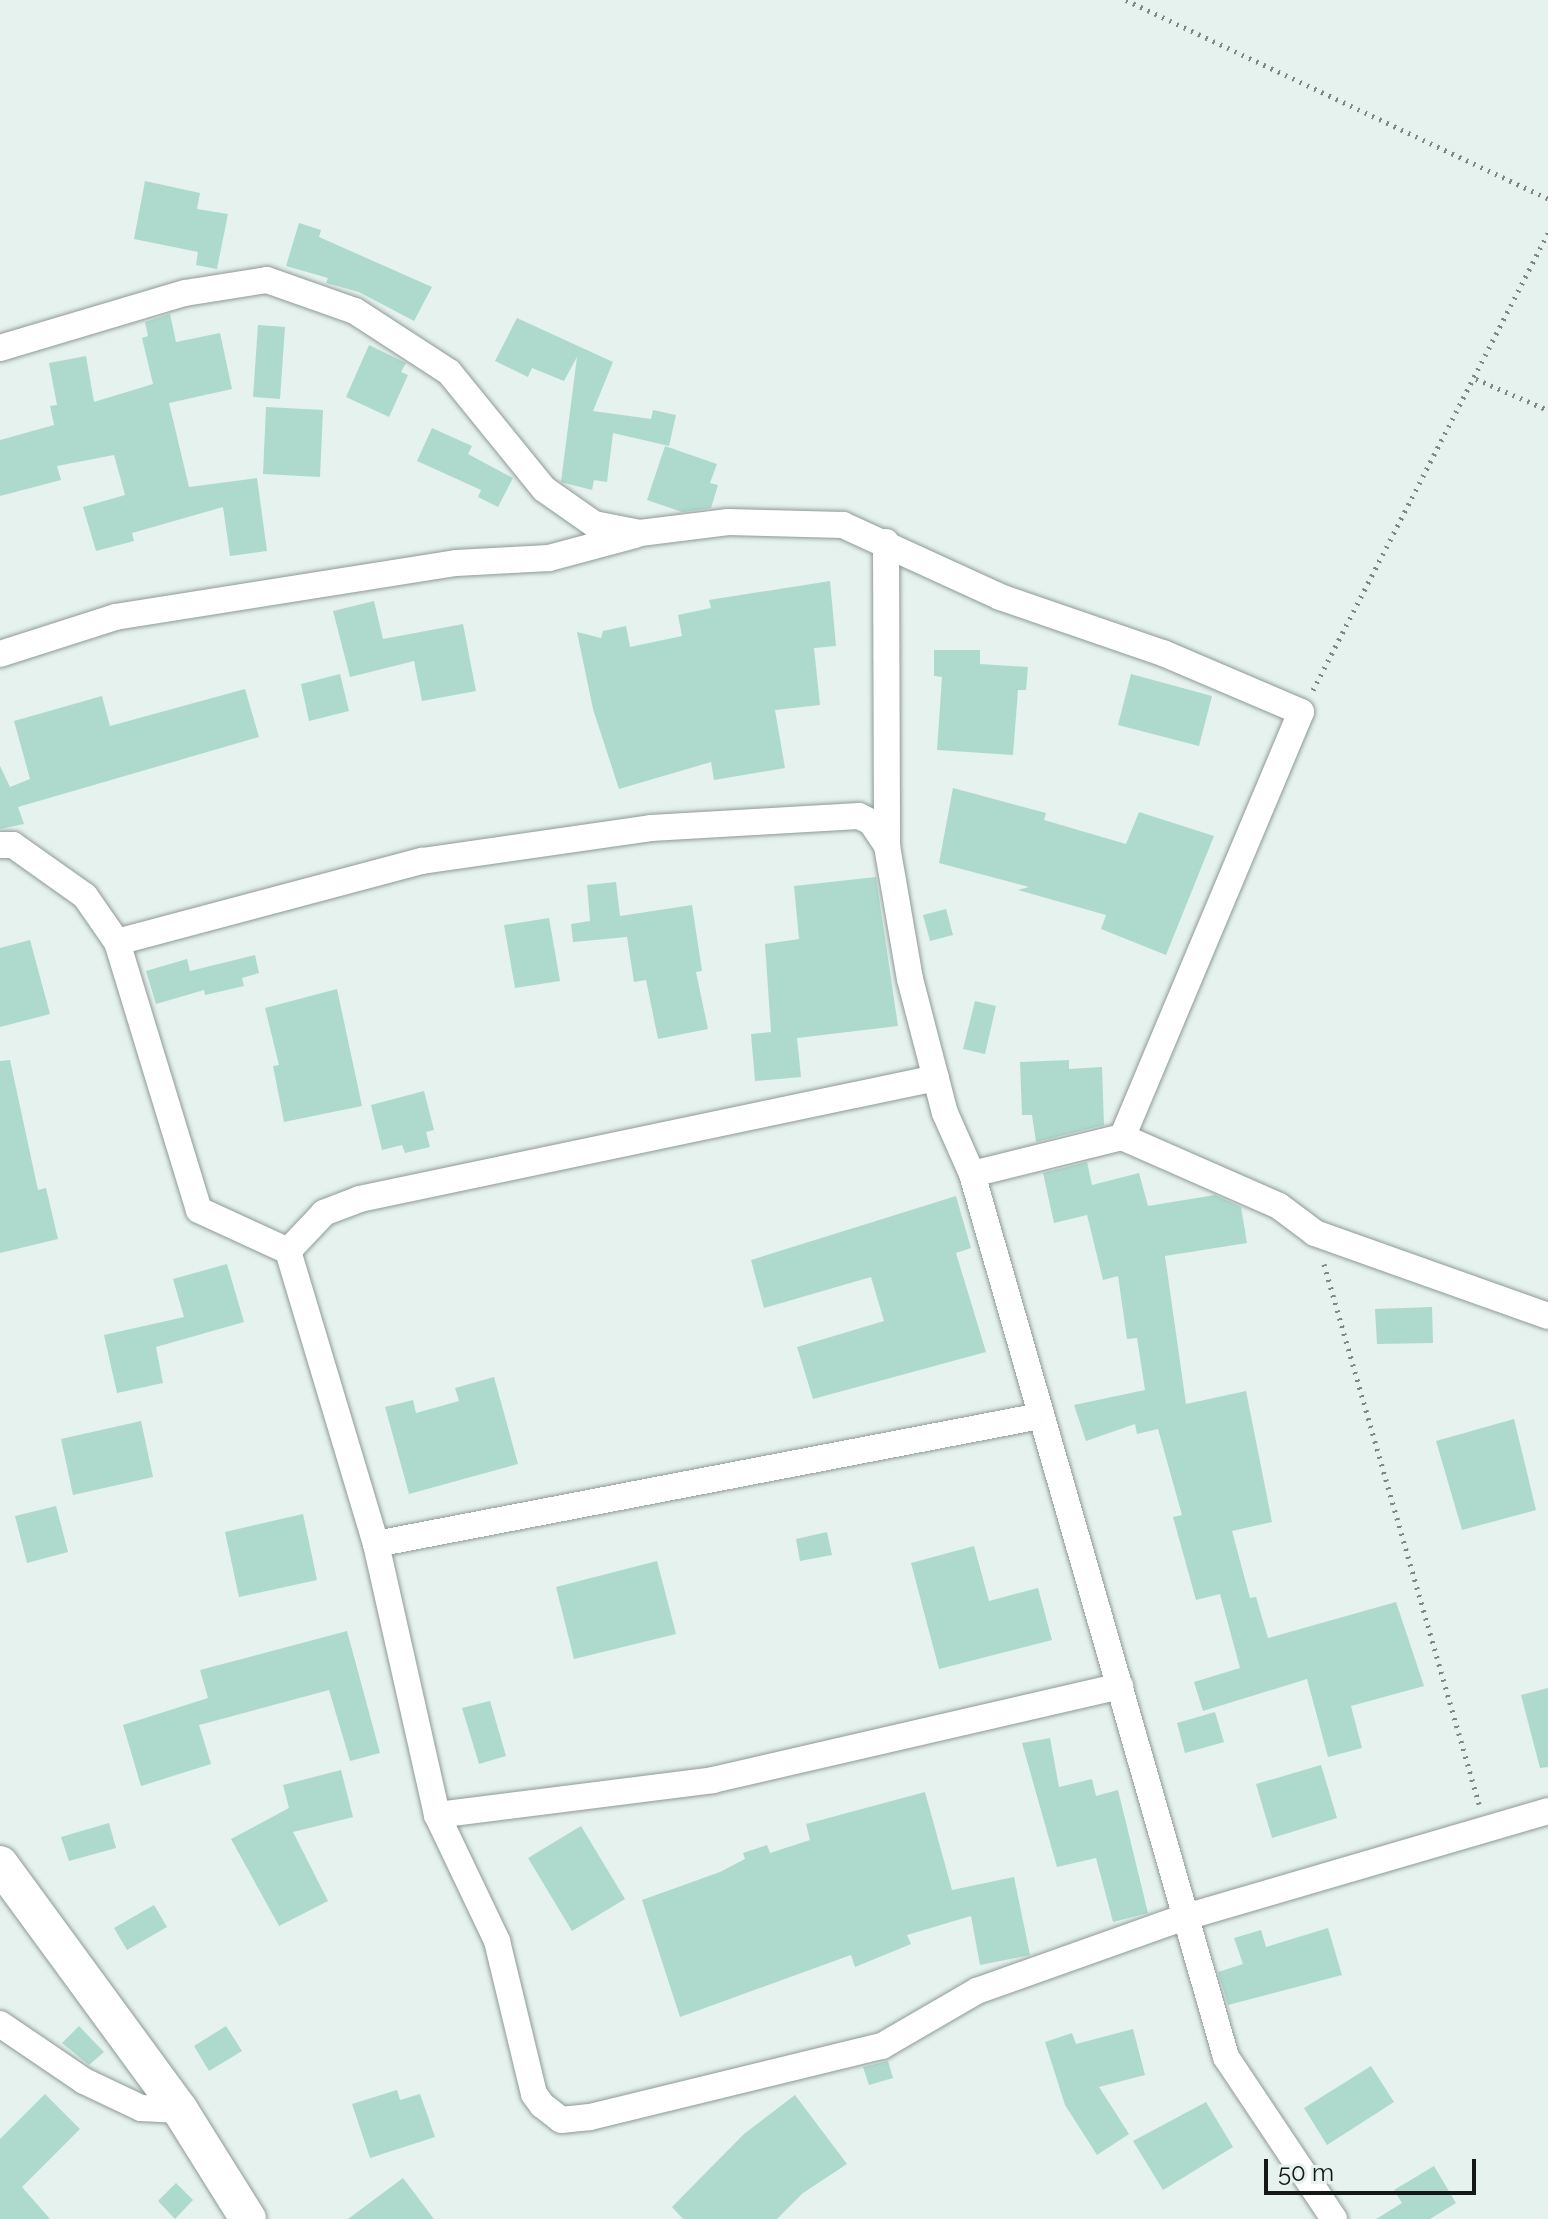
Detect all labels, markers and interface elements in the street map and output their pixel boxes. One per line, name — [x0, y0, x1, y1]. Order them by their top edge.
scale bar — [1268, 2143, 1480, 2193]
text: 50 m — [1278, 2158, 1334, 2187]

